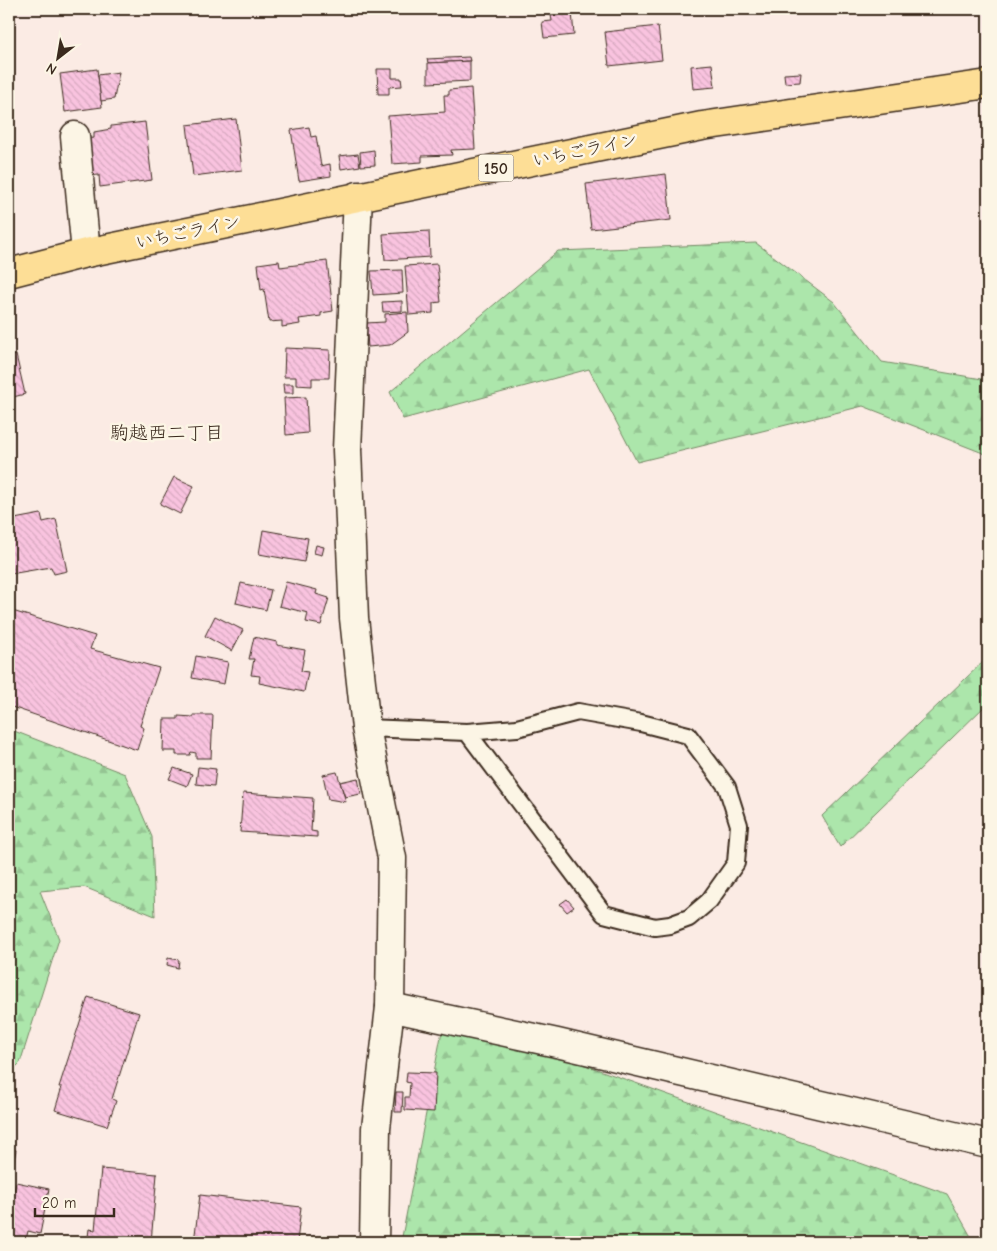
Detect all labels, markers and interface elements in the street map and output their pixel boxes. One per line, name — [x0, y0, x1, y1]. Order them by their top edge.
north arrow — [32, 32, 82, 82]
text: N — [43, 59, 60, 78]
street label: いちごライン — [530, 129, 640, 172]
road number: 150 — [478, 154, 514, 182]
street label: いちごライン — [133, 211, 243, 254]
district label: 駒越西二丁目 — [110, 422, 224, 444]
scale bar — [35, 1186, 114, 1218]
text: 20 m — [42, 1194, 76, 1212]

